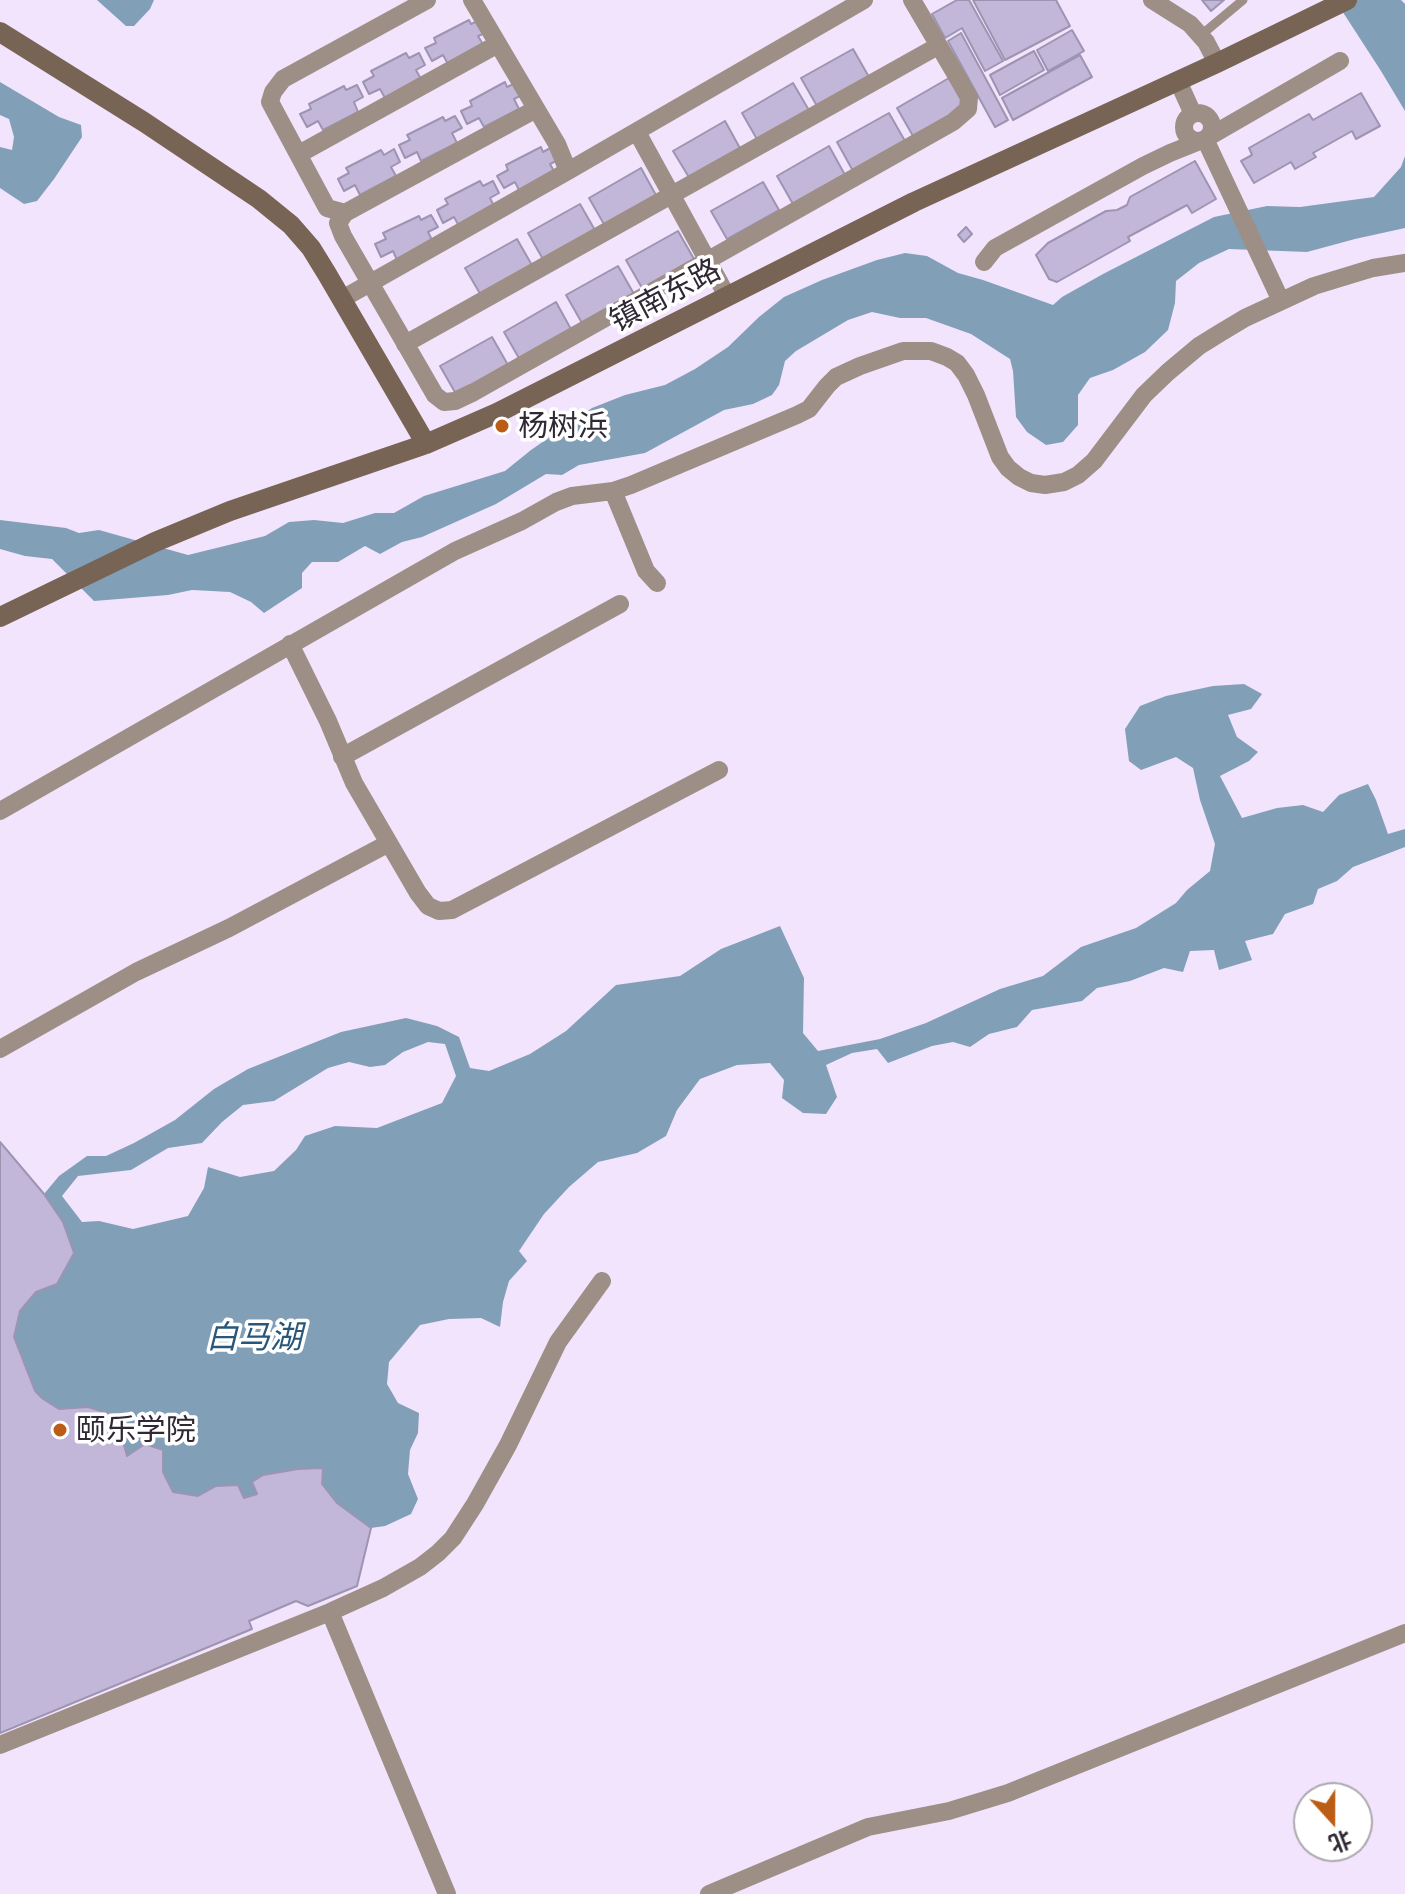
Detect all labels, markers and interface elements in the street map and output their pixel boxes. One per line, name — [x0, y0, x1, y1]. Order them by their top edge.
street label: 镇南东路 — [604, 251, 726, 339]
place label: 杨树浜 — [518, 408, 608, 444]
marker: 杨树浜 — [493, 417, 511, 435]
water label: 白马湖 — [206, 1318, 302, 1356]
place label: 颐乐学院 — [76, 1412, 196, 1448]
marker: 颐乐学院 — [51, 1421, 69, 1439]
north arrow — [1293, 1782, 1373, 1862]
text: 北 — [1326, 1826, 1356, 1859]

